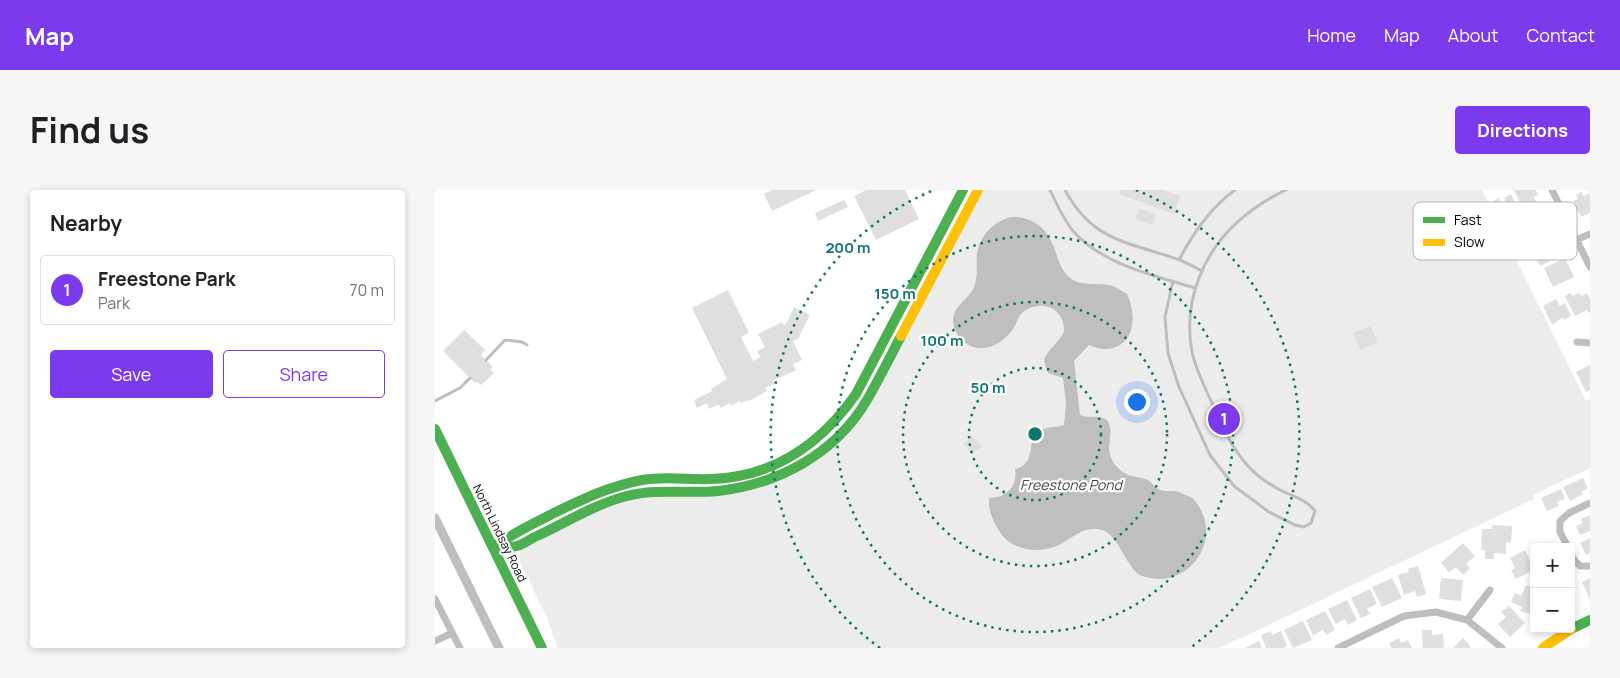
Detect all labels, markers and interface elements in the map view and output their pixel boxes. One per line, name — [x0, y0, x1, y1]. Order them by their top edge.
text: Map — [25, 19, 74, 52]
text: Home — [1307, 23, 1356, 47]
text: Map — [1384, 23, 1420, 47]
text: About — [1448, 23, 1498, 47]
text: Contact — [1526, 23, 1595, 47]
text: Find us — [30, 106, 149, 154]
button: Directions — [1455, 106, 1590, 154]
legend — [1413, 202, 1577, 260]
text: Nearby — [50, 209, 122, 237]
text: Fast — [1454, 210, 1482, 229]
text: Slow — [1454, 232, 1485, 251]
text: 200 m — [825, 237, 871, 258]
text: Freestone Park — [98, 266, 236, 292]
text: 1 — [63, 279, 71, 301]
text: 70 m — [349, 279, 384, 301]
text: 150 m — [874, 283, 916, 304]
text: Park — [98, 292, 130, 314]
text: 100 m — [921, 330, 963, 351]
button: Save — [50, 350, 213, 398]
button: Share — [223, 350, 385, 398]
text: 50 m — [970, 377, 1006, 398]
your location — [1124, 389, 1150, 415]
pin: 1 — [1208, 400, 1240, 438]
centre of rings — [1026, 425, 1044, 443]
water label: Freestone Pond — [1020, 475, 1124, 494]
street label: North Lindsay Road — [469, 481, 531, 585]
map controls — [1530, 543, 1575, 633]
button: + — [1530, 543, 1575, 588]
button: − — [1530, 588, 1575, 633]

